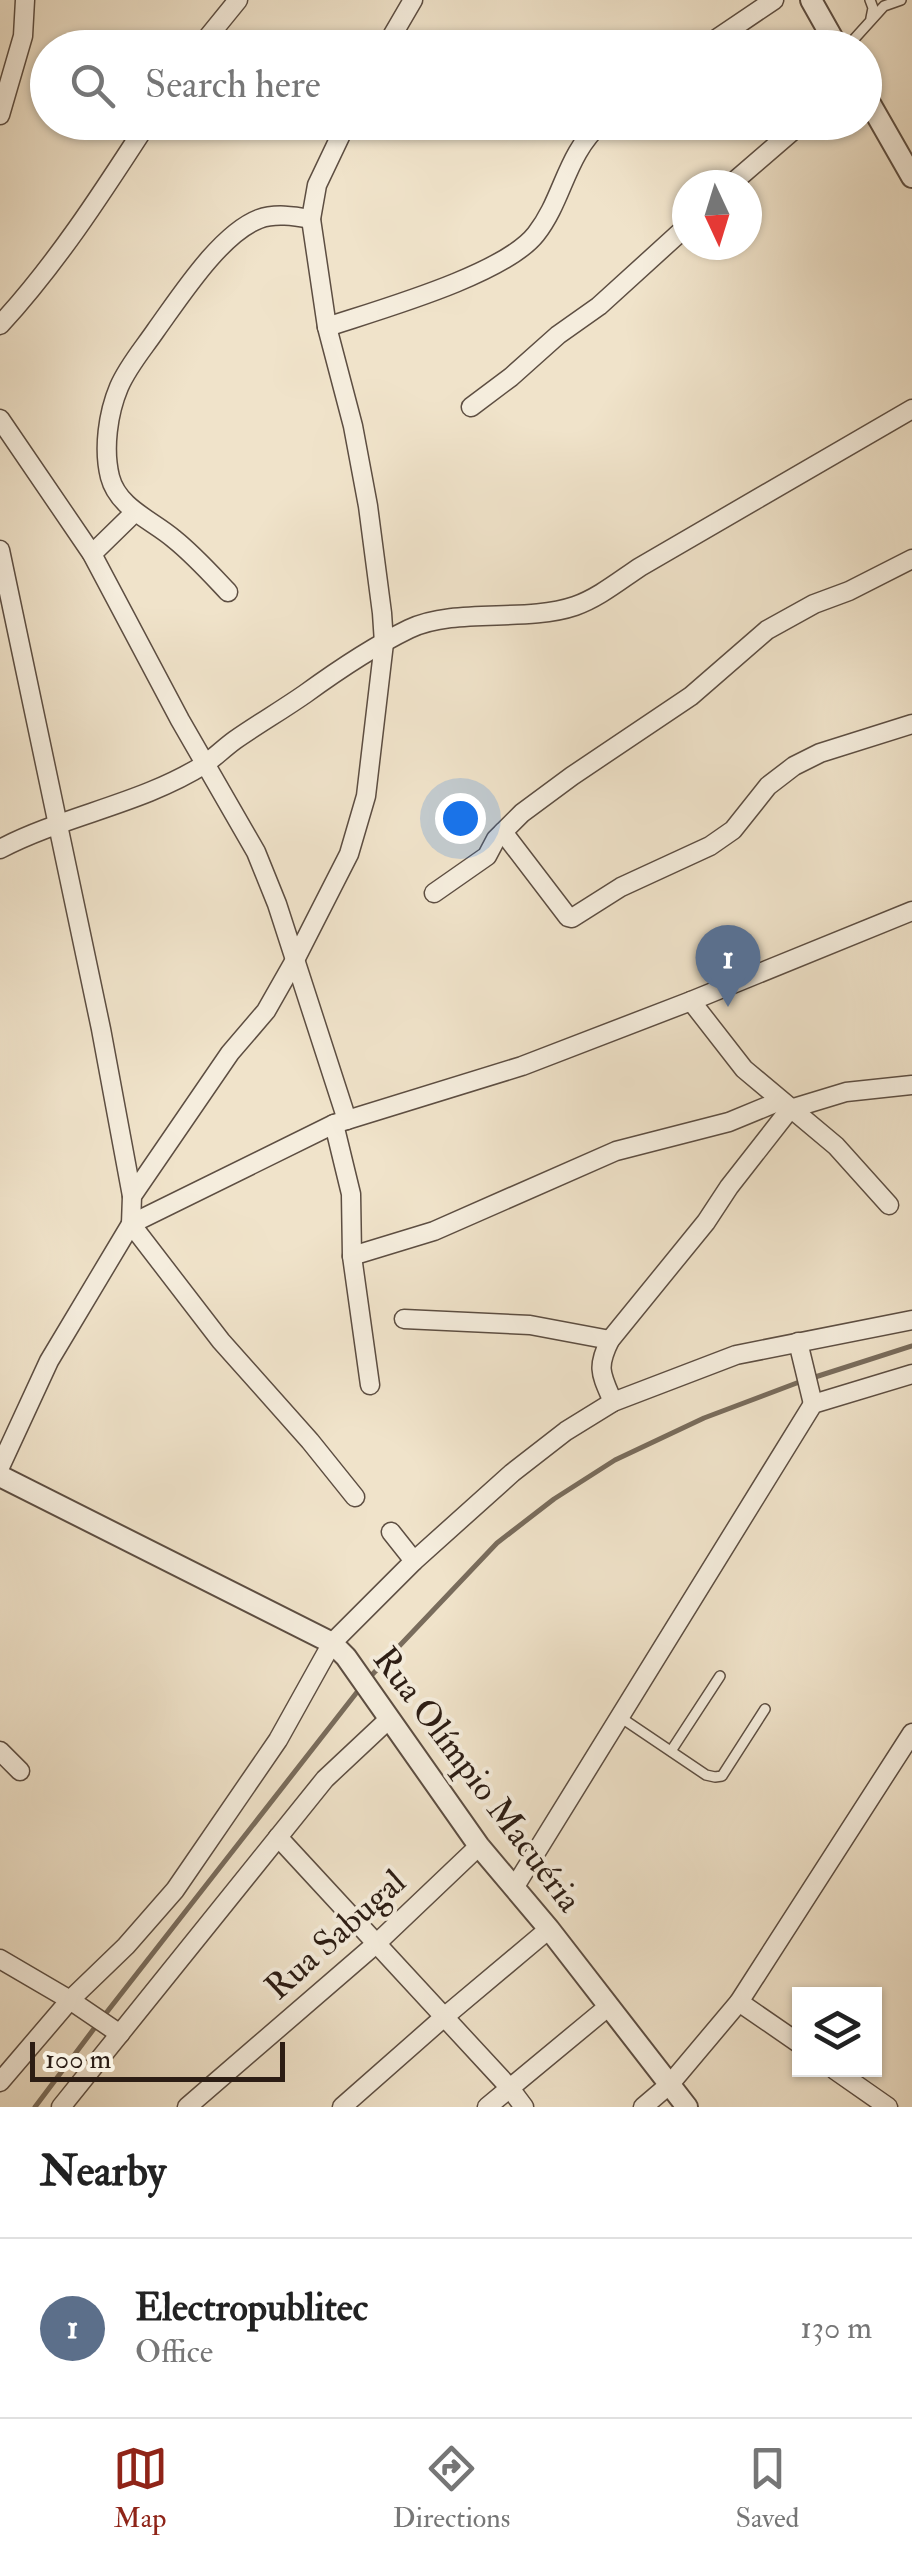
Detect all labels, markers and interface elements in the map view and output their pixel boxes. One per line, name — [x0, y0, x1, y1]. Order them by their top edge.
search box — [30, 30, 882, 140]
icon: search — [65, 58, 120, 113]
text: Search here — [145, 61, 321, 109]
north arrow — [672, 170, 762, 260]
your location — [435, 793, 486, 844]
pin: 1 — [696, 924, 760, 1007]
street label: Rua Olímpio Macuéria — [363, 1638, 592, 1921]
street label: Rua Sabugal — [256, 1860, 415, 2009]
map controls — [792, 1987, 882, 2077]
button: layers — [792, 1987, 882, 2077]
scale bar — [30, 2037, 285, 2082]
text: 100 m — [45, 2042, 111, 2077]
text: Nearby — [40, 2146, 166, 2198]
text: Electropublitec — [135, 2284, 368, 2332]
text: 1 — [67, 2308, 78, 2348]
text: 130 m — [800, 2308, 872, 2348]
text: Office — [135, 2332, 213, 2372]
tab: Map — [113, 2441, 168, 2536]
tab: Directions — [393, 2441, 510, 2536]
tab: Saved — [735, 2441, 799, 2536]

